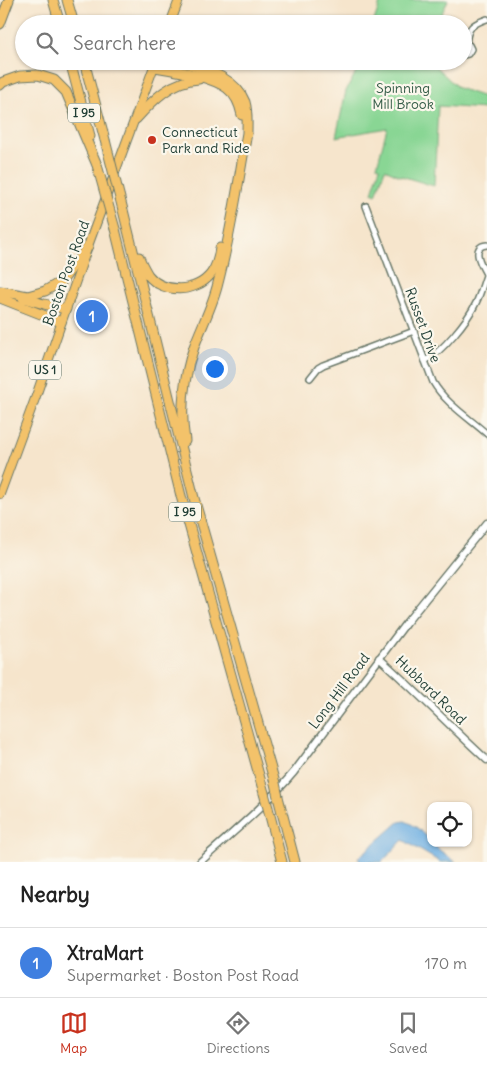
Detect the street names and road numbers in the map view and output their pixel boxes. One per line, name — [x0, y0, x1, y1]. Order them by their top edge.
road number: I 95 — [68, 104, 100, 122]
street label: Boston Post Road — [39, 218, 93, 328]
street label: Russet Drive — [401, 285, 445, 365]
road number: US 1 — [29, 360, 61, 380]
road number: I 95 — [169, 502, 201, 522]
street label: Long Hill Road — [305, 650, 373, 732]
street label: Hubbard Road — [392, 652, 470, 728]

